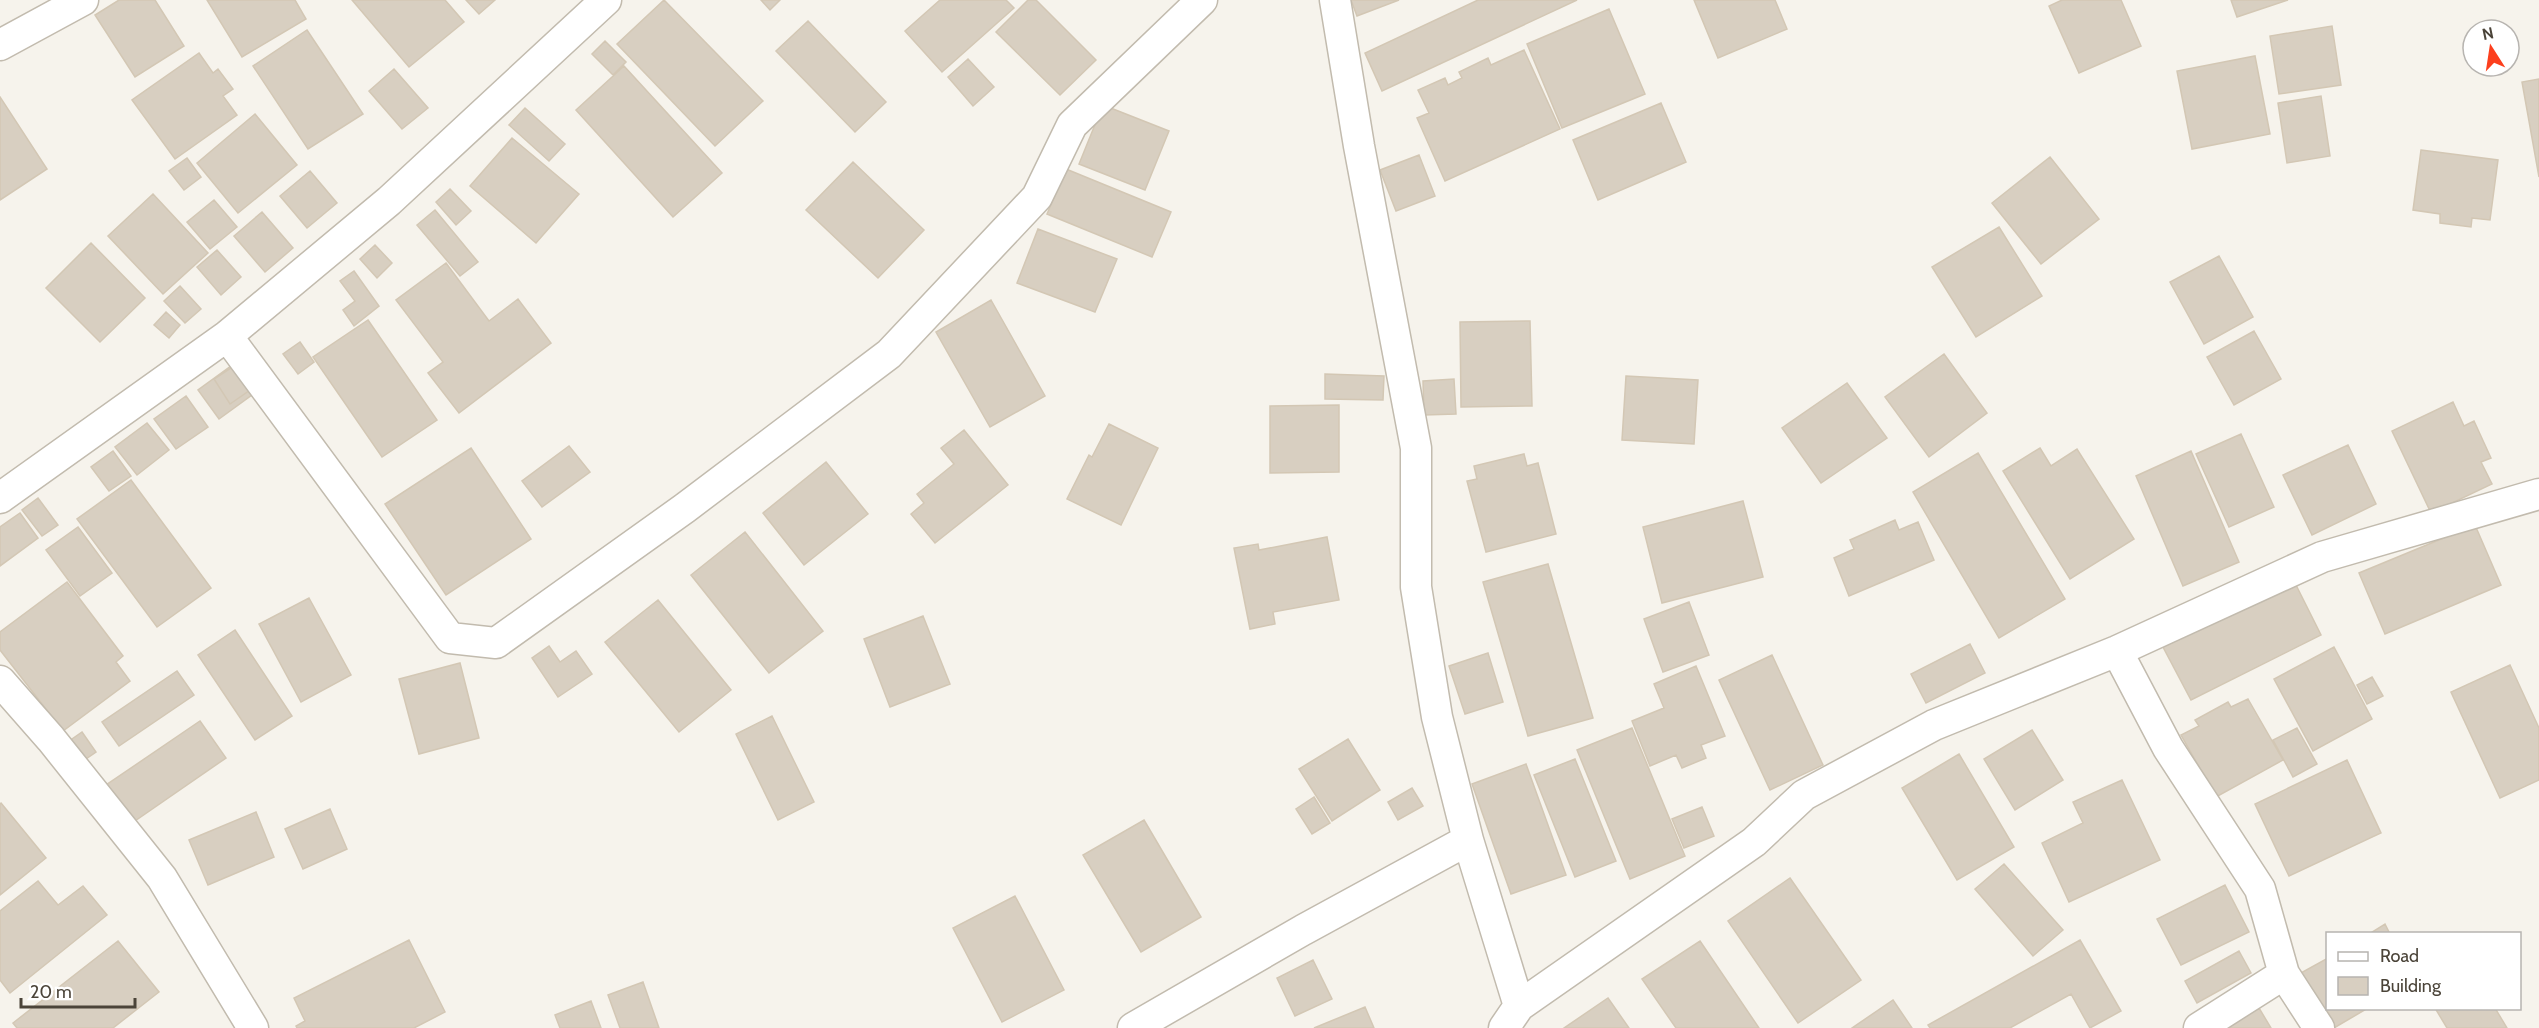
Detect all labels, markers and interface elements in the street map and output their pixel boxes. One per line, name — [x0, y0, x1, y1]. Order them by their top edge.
north arrow — [2461, 18, 2521, 78]
text: N — [2480, 23, 2495, 44]
legend — [2326, 932, 2521, 1010]
text: Road — [2380, 945, 2419, 967]
scale bar — [21, 971, 135, 1009]
text: Building — [2380, 975, 2442, 997]
text: 20 m — [30, 981, 72, 1003]

